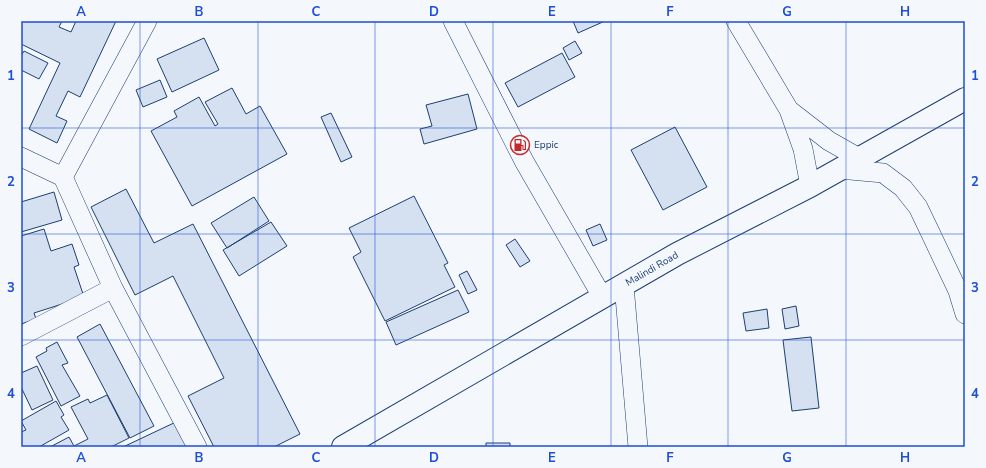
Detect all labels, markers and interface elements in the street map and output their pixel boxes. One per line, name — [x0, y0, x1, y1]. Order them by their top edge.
text: A — [76, 3, 86, 21]
text: B — [195, 3, 204, 21]
text: C — [312, 3, 321, 21]
text: D — [429, 3, 439, 21]
text: E — [548, 3, 556, 21]
text: F — [666, 3, 674, 21]
text: G — [782, 3, 792, 21]
text: H — [900, 3, 910, 21]
text: 1 — [7, 67, 15, 85]
text: 1 — [971, 67, 979, 85]
fuel station icon: Eppic — [509, 134, 531, 156]
place label: Eppic — [534, 138, 559, 152]
text: 2 — [7, 173, 15, 191]
text: 2 — [971, 173, 979, 191]
street label: Malindi Road — [623, 248, 681, 290]
text: 3 — [7, 279, 15, 297]
text: 3 — [971, 279, 979, 297]
text: 4 — [7, 385, 15, 403]
text: 4 — [971, 385, 979, 403]
text: A — [76, 449, 86, 467]
text: B — [195, 449, 204, 467]
text: C — [312, 449, 321, 467]
text: D — [429, 449, 439, 467]
text: E — [548, 449, 556, 467]
text: F — [666, 449, 674, 467]
text: G — [782, 449, 792, 467]
text: H — [900, 449, 910, 467]

